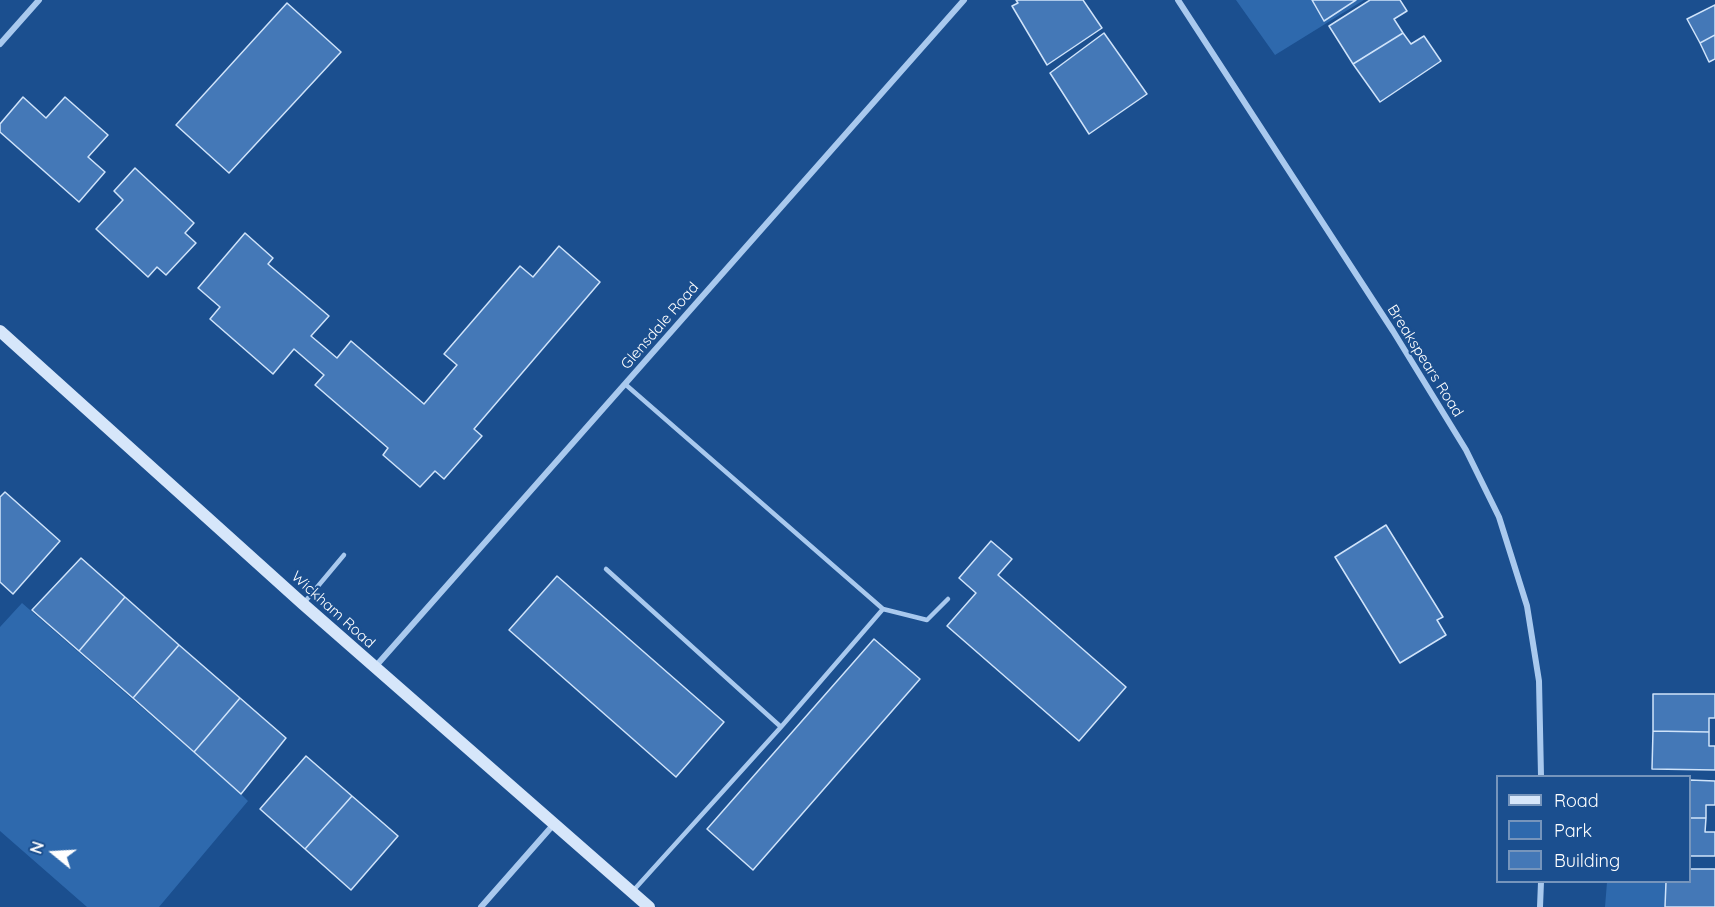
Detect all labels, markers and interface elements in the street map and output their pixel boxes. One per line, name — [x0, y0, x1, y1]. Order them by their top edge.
street label: Glensdale Road — [617, 279, 703, 373]
street label: Breakspears Road — [1383, 302, 1467, 420]
street label: Wickham Road — [288, 568, 378, 652]
legend — [1496, 775, 1691, 883]
text: Road — [1554, 789, 1599, 812]
text: Park — [1554, 819, 1592, 842]
north arrow — [24, 823, 84, 883]
text: N — [26, 839, 48, 856]
text: Building — [1554, 849, 1620, 872]

